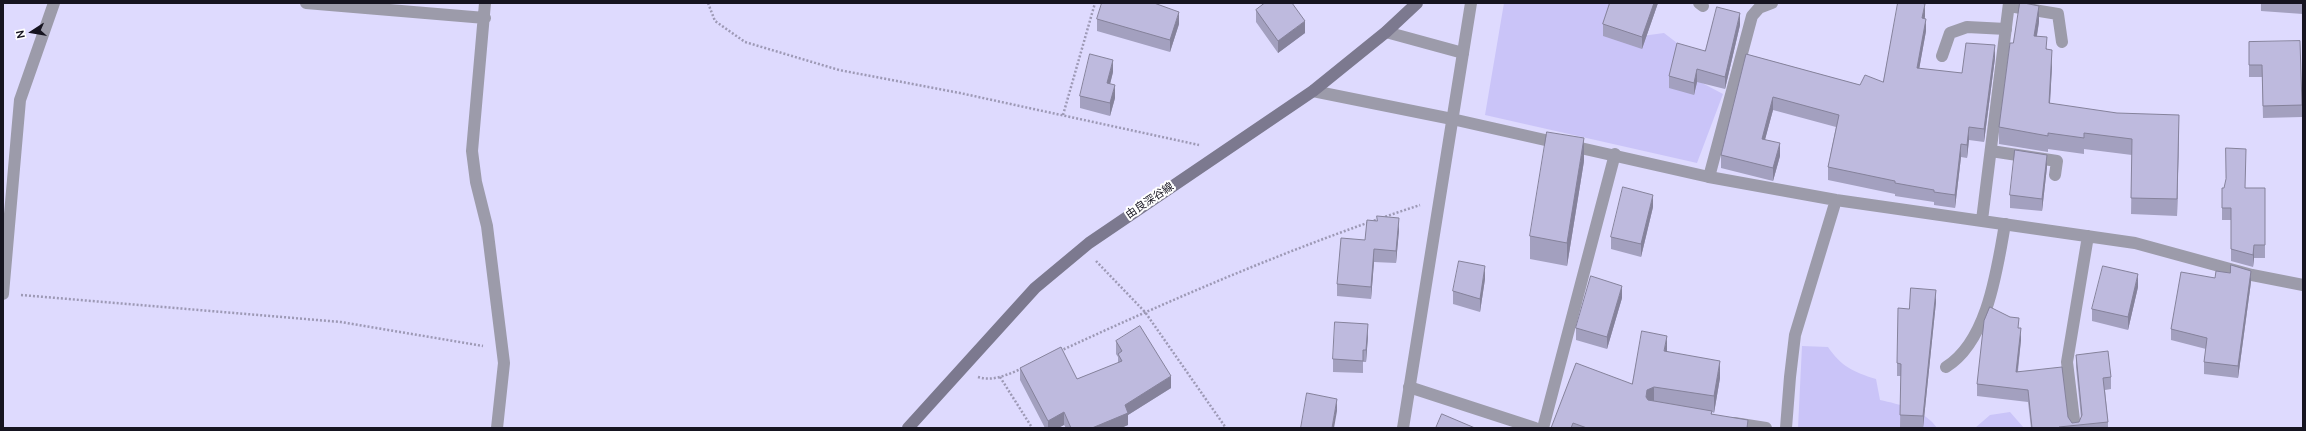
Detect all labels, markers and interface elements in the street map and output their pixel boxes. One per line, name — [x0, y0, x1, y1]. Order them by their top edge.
north arrow — [12, 12, 52, 52]
text: N — [13, 29, 28, 40]
street label: 由良深谷線 — [1124, 180, 1176, 222]

